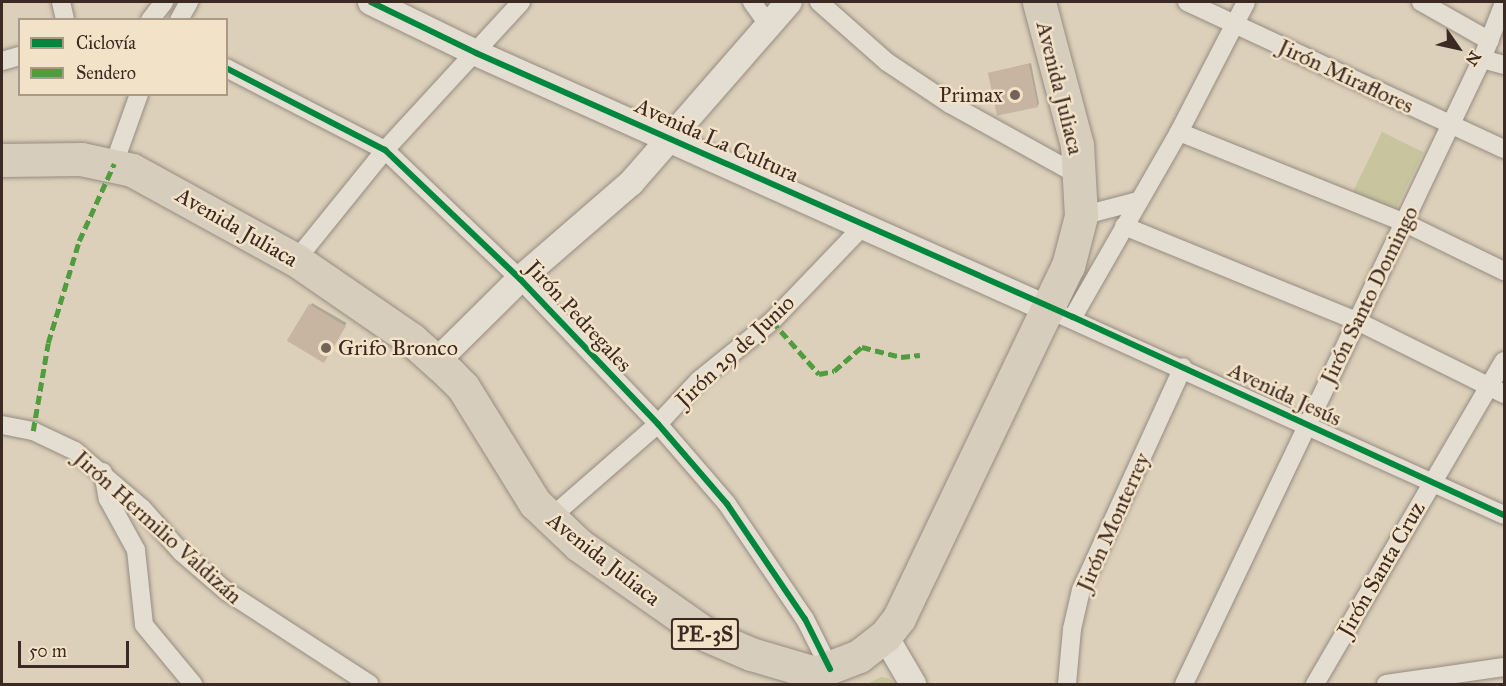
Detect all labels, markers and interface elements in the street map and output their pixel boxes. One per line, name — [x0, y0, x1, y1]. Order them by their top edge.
legend — [18, 18, 228, 96]
north arrow — [1428, 18, 1488, 78]
street label: Avenida Juliaca — [1031, 19, 1089, 157]
text: Ciclovía — [76, 32, 136, 54]
street label: Jirón Miraflores — [1274, 33, 1418, 119]
text: N — [1462, 47, 1485, 69]
text: Sendero — [76, 62, 136, 84]
place label: Primax — [939, 82, 1003, 108]
marker: Primax — [1008, 88, 1022, 102]
street label: Avenida La Cultura — [631, 92, 803, 188]
street label: Avenida Juliaca — [171, 181, 303, 273]
street label: Jirón Santo Domingo — [1314, 202, 1424, 388]
street label: Jirón Pedregales — [521, 255, 637, 377]
street label: Jirón 29 de Junio — [670, 289, 800, 413]
place label: Grifo Bronco — [338, 335, 458, 361]
marker: Grifo Bronco — [319, 341, 333, 355]
street label: Avenida Jesús — [1224, 356, 1346, 432]
street label: Jirón Hermilio Valdizán — [69, 445, 247, 609]
street label: Jirón Monterrey — [1071, 449, 1155, 595]
street label: Jirón Santa Cruz — [1332, 497, 1430, 641]
street label: Avenida Juliaca — [542, 507, 666, 611]
road number: PE-3S — [670, 616, 740, 652]
scale bar — [21, 629, 132, 667]
text: 50 m — [29, 640, 67, 662]

